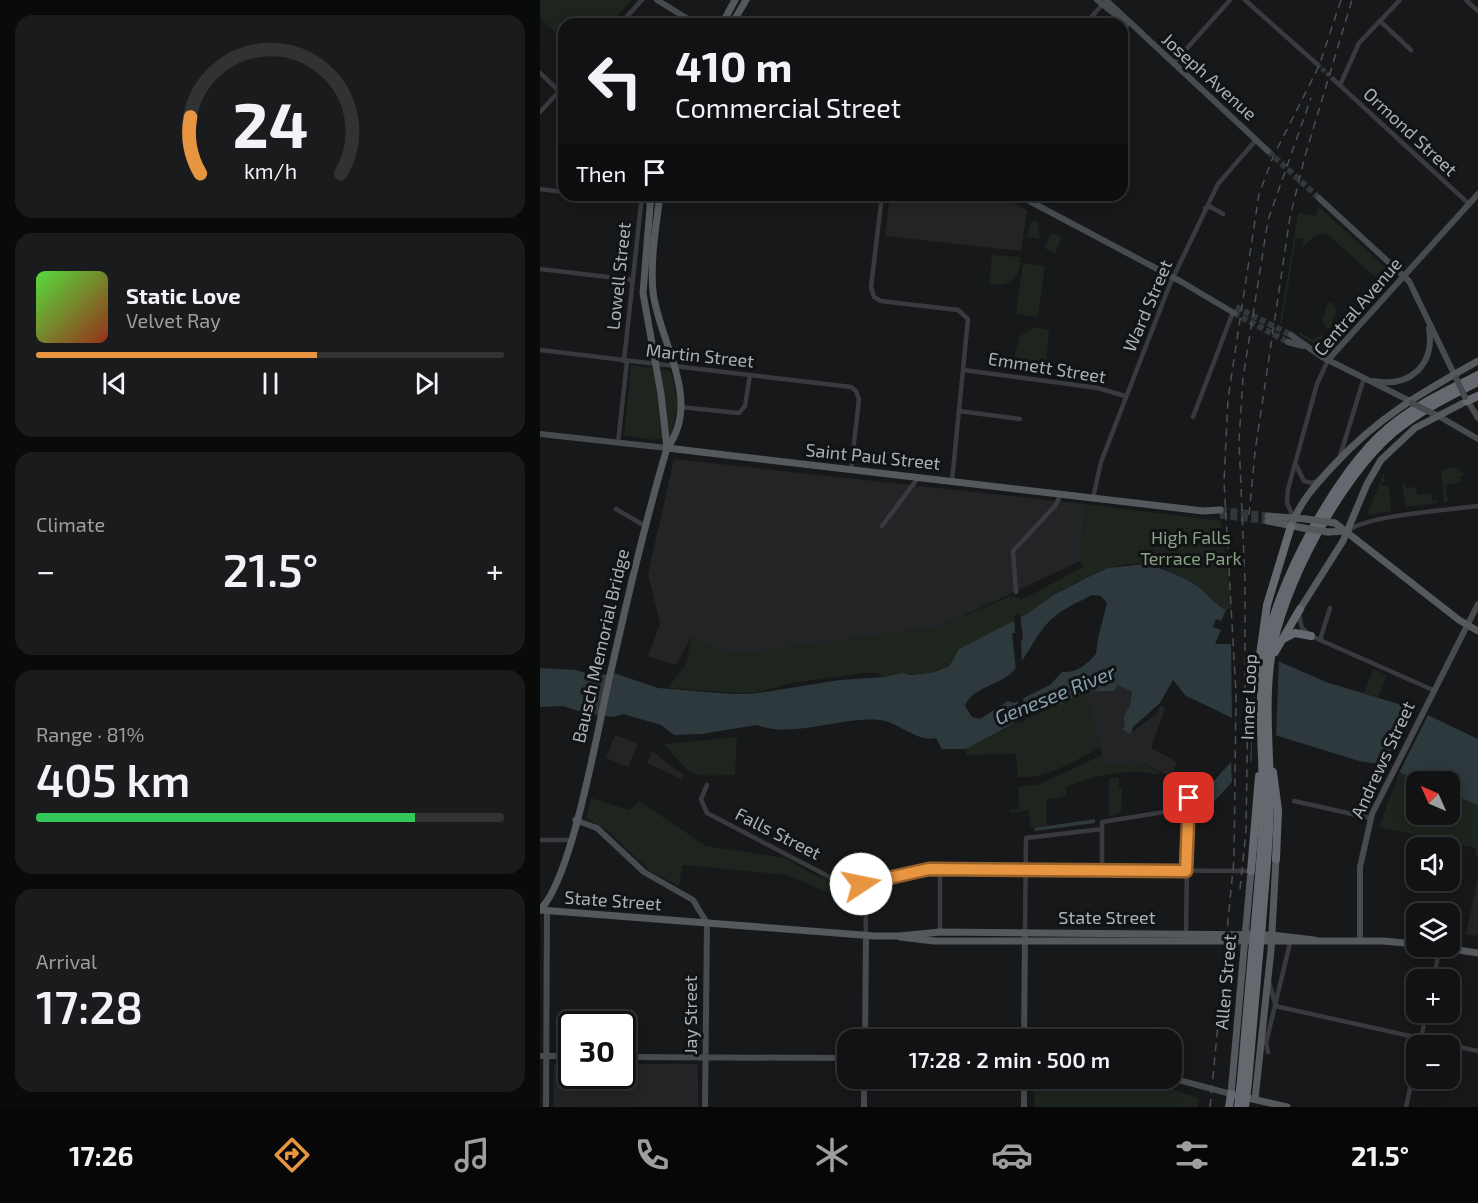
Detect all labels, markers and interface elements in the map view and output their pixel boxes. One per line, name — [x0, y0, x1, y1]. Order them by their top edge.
street label: Joseph Avenue — [1158, 28, 1262, 125]
text: 410 m — [675, 40, 792, 90]
icon: left — [576, 42, 654, 120]
street label: Ormond Street — [1359, 82, 1462, 180]
text: 24 — [232, 86, 308, 161]
text: Commercial Street — [675, 91, 901, 123]
icon: arrive — [638, 156, 671, 189]
text: km/h — [243, 158, 297, 183]
text: Then — [576, 160, 626, 186]
street label: Lowell Street — [601, 221, 635, 331]
street label: Central Avenue — [1309, 253, 1406, 360]
street label: Ward Street — [1118, 256, 1176, 355]
text: Static Love — [126, 282, 241, 308]
text: Velvet Ray — [126, 308, 221, 332]
street label: Martin Street — [645, 338, 755, 372]
street label: Emmett Street — [987, 347, 1108, 387]
icon: previous — [98, 367, 131, 400]
icon: pause — [254, 367, 287, 400]
icon: next — [410, 367, 443, 400]
street label: Saint Paul Street — [805, 438, 942, 474]
text: Climate — [36, 512, 105, 536]
park label: High Falls Terrace Park — [1140, 526, 1242, 569]
text: 21.5° — [223, 542, 318, 596]
street label: Bausch Memorial Bridge — [567, 547, 633, 745]
text: − — [36, 550, 55, 590]
text: + — [486, 550, 504, 590]
street label: Inner Loop — [1236, 653, 1260, 740]
water label: Genesee River — [991, 659, 1120, 729]
street label: Andrews Street — [1345, 697, 1419, 822]
text: Range · 81% — [36, 722, 144, 746]
text: 405 km — [36, 752, 190, 806]
north arrow — [1406, 771, 1460, 825]
map controls — [1406, 771, 1460, 1089]
pin — [1163, 772, 1214, 823]
icon: arrive — [1172, 781, 1205, 814]
street label: Falls Street — [732, 802, 825, 864]
button: sound — [1406, 837, 1460, 891]
position arrow — [829, 852, 893, 916]
street label: State Street — [564, 886, 663, 914]
button: layers — [1406, 903, 1460, 957]
street label: State Street — [1058, 906, 1156, 928]
street label: Allen Street — [1210, 933, 1240, 1031]
text: Arrival — [36, 949, 97, 973]
button: + — [1406, 969, 1460, 1023]
street label: Jay Street — [679, 975, 701, 1055]
text: 17:28 — [36, 979, 143, 1033]
speed limit sign: 30 — [558, 1011, 636, 1089]
button: − — [1406, 1035, 1460, 1089]
text: 17:28 · 2 min · 500 m — [909, 1046, 1110, 1072]
icon: directions — [271, 1134, 313, 1176]
icon: music — [451, 1134, 493, 1176]
icon: phone — [631, 1134, 673, 1176]
icon: climate — [811, 1134, 853, 1176]
icon: car — [991, 1134, 1033, 1176]
icon: filters — [1171, 1134, 1213, 1176]
text: 17:26 — [69, 1139, 133, 1171]
text: 21.5° — [1351, 1139, 1409, 1171]

